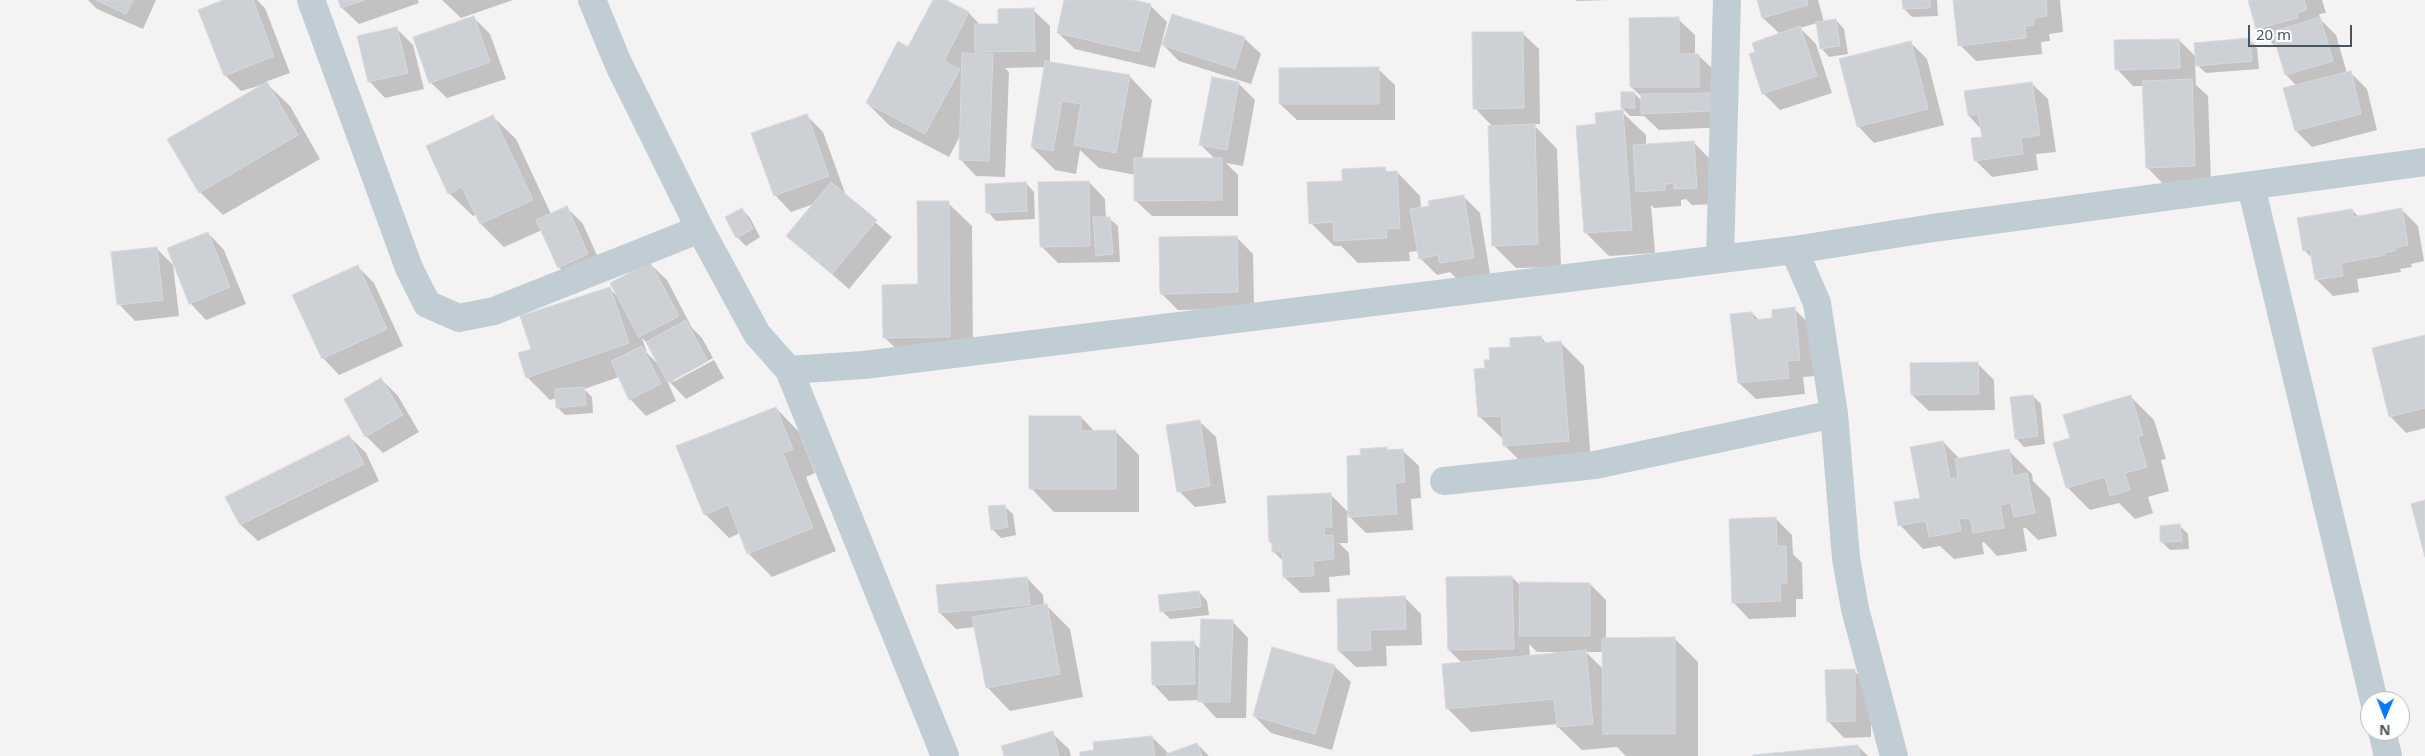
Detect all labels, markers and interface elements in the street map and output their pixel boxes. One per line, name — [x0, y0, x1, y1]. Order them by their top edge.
scale bar — [2250, 15, 2354, 47]
text: 20 m — [2256, 24, 2291, 44]
north arrow — [2360, 691, 2410, 741]
text: N — [2379, 721, 2391, 740]

